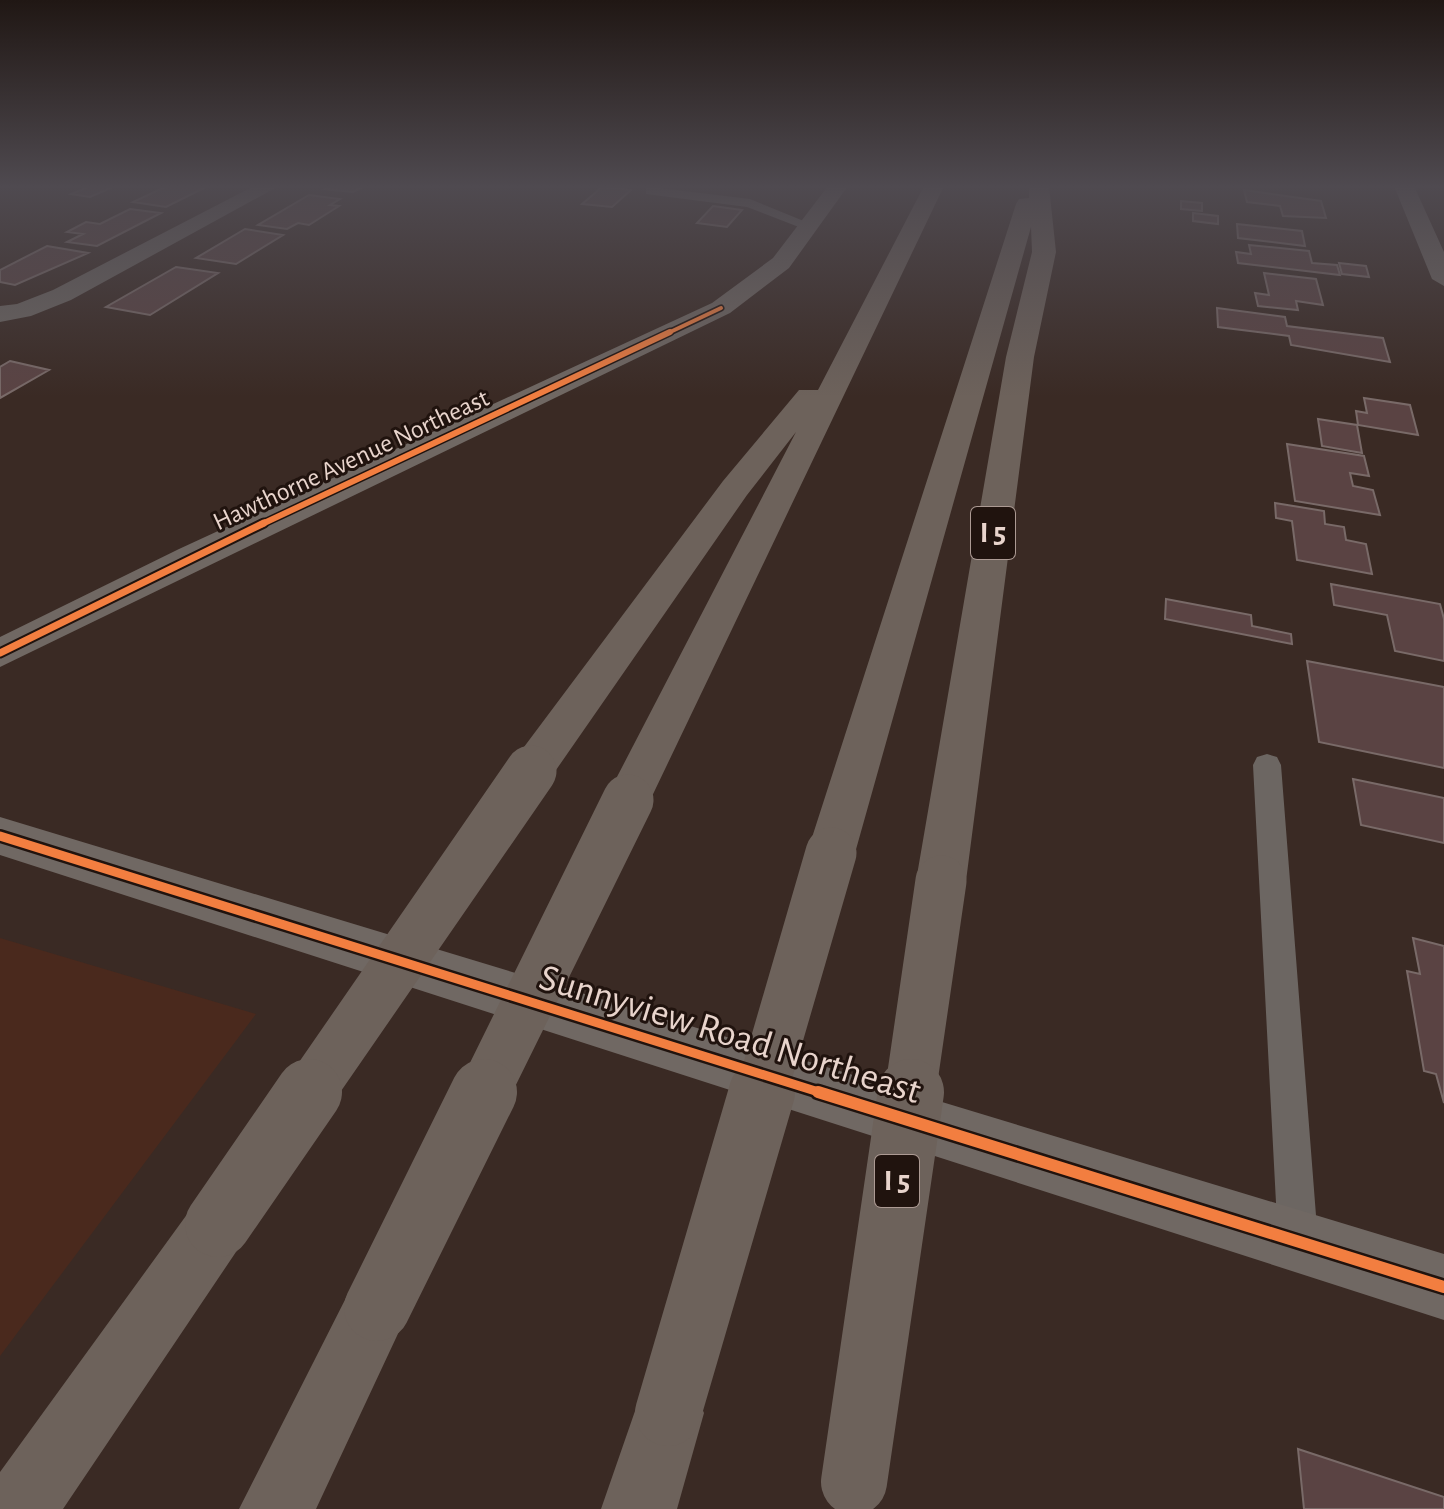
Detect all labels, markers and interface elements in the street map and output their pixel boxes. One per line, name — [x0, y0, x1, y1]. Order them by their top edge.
street label: Hawthorne Avenue Northeast — [209, 385, 493, 535]
road number: I 5 — [971, 507, 1015, 559]
street label: Sunnyview Road Northeast — [535, 959, 925, 1111]
road number: I 5 — [875, 1155, 919, 1207]

